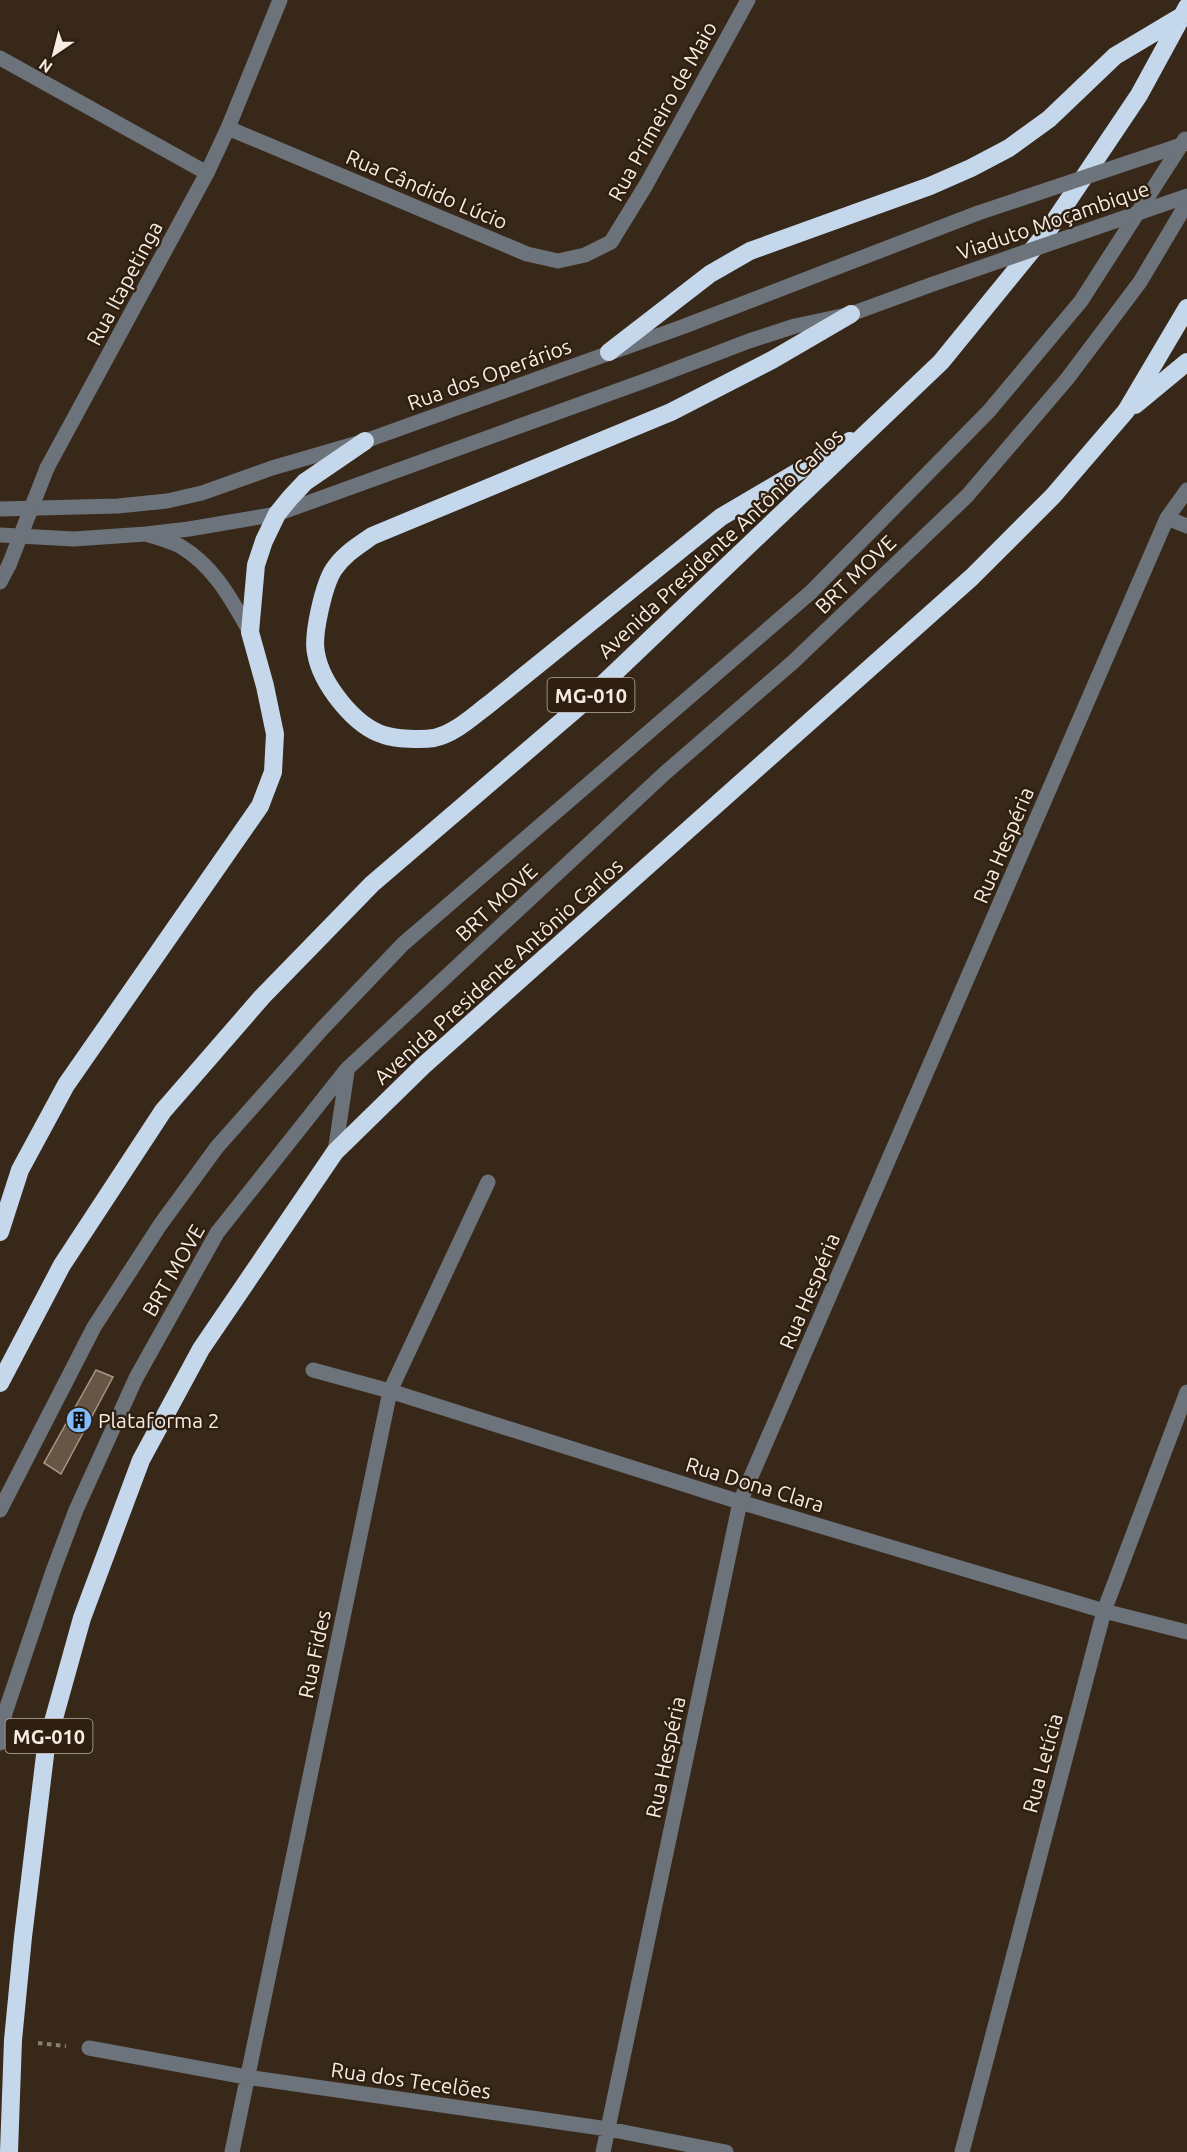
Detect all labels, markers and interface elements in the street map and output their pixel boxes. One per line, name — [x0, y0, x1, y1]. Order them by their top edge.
street label: Rua Primeiro de Maio — [603, 17, 721, 205]
north arrow — [24, 24, 84, 84]
text: N — [35, 55, 55, 77]
street label: Rua Cândido Lúcio — [343, 144, 511, 234]
street label: Viaduto Moçambique — [954, 176, 1152, 264]
street label: Rua Itapetinga — [81, 217, 167, 349]
street label: Rua dos Operários — [404, 333, 574, 415]
street label: Avenida Presidente Antônio Carlos — [593, 423, 847, 663]
street label: BRT MOVE — [810, 530, 900, 618]
road number: MG-010 — [548, 678, 634, 712]
street label: Rua Hespéria — [968, 783, 1038, 907]
street label: Avenida Presidente Antônio Carlos — [369, 853, 627, 1089]
street label: BRT MOVE — [450, 858, 542, 946]
street label: BRT MOVE — [137, 1220, 209, 1320]
street label: Rua Hespéria — [774, 1229, 844, 1353]
building icon: Plataforma 2 — [64, 1405, 94, 1435]
place label: Plataforma 2 — [98, 1408, 220, 1432]
street label: Rua Dona Clara — [683, 1452, 827, 1516]
street label: Rua Fides — [293, 1608, 335, 1700]
street label: Rua Hespéria — [640, 1694, 690, 1820]
street label: Rua Letícia — [1017, 1711, 1067, 1815]
road number: MG-010 — [5, 1719, 92, 1753]
street label: Rua dos Tecelões — [330, 2057, 492, 2103]

